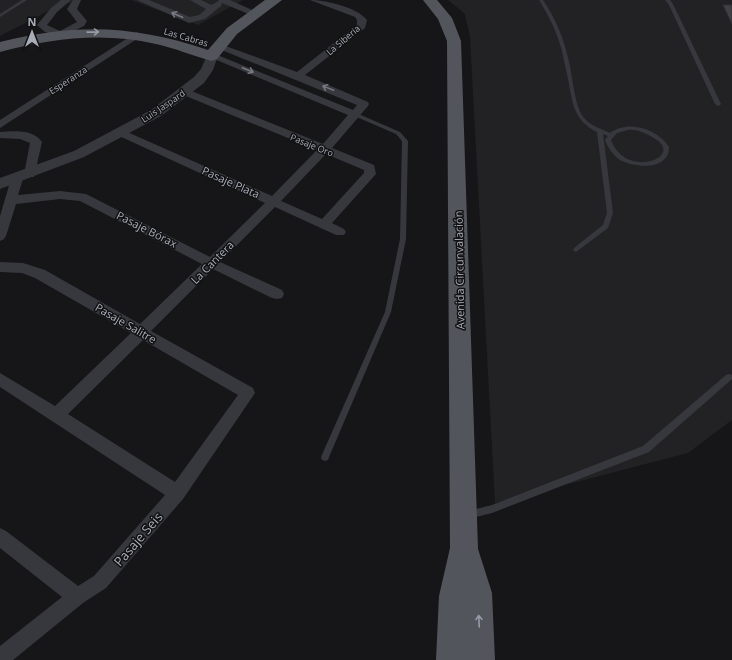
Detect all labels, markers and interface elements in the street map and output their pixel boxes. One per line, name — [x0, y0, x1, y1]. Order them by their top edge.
one-way arrow — [172, 11, 184, 18]
north arrow — [12, 12, 52, 52]
text: N — [28, 14, 36, 29]
street label: La Siberia — [323, 22, 363, 58]
street label: Las Cabras — [162, 24, 210, 50]
one-way arrow — [87, 28, 100, 36]
street label: Esperanza — [46, 63, 90, 97]
one-way arrow — [242, 67, 254, 75]
one-way arrow — [323, 84, 335, 91]
street label: Luis Jaspard — [138, 86, 188, 126]
street label: Pasaje Oro — [288, 130, 336, 160]
street label: Pasaje Plata — [200, 163, 262, 201]
street label: Pasaje Bórax — [114, 207, 180, 251]
street label: Avenida Circunvalación — [450, 211, 468, 329]
street label: La Cantera — [187, 237, 237, 287]
street label: Pasaje Salitre — [93, 299, 159, 347]
street label: Pasaje Seis — [109, 508, 167, 570]
one-way arrow — [475, 615, 483, 628]

